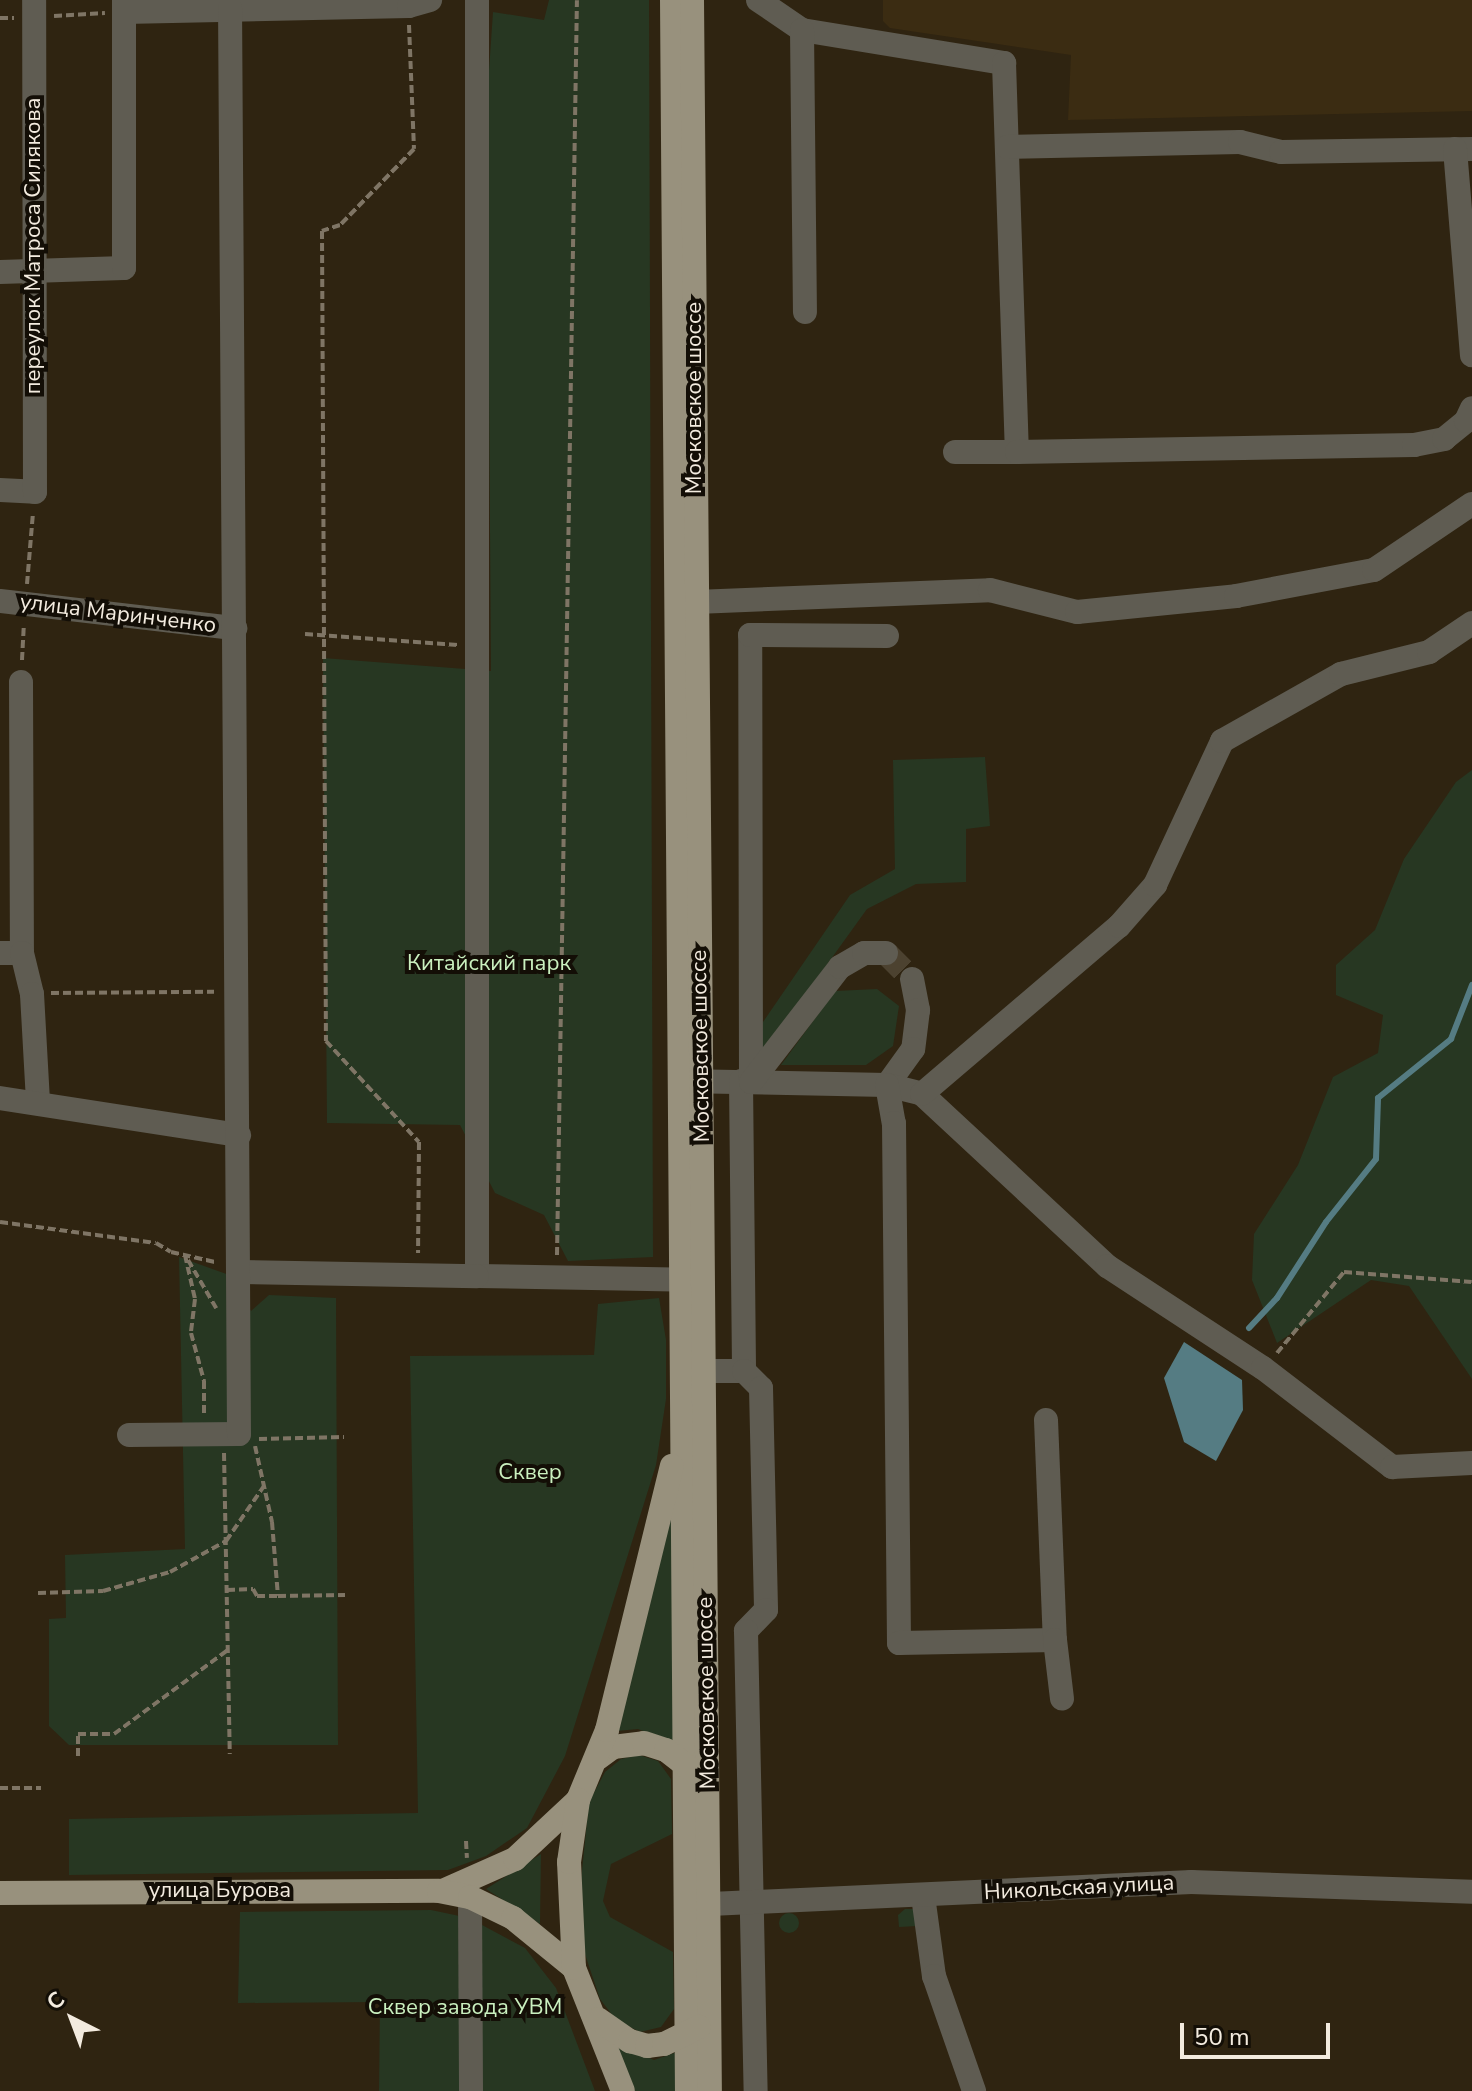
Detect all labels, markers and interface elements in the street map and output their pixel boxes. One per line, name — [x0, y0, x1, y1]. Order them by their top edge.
street label: переулок Матроса Силякова — [21, 98, 47, 394]
street label: Московское шоссе — [682, 302, 708, 494]
street label: улица Маринченко — [18, 589, 218, 639]
street label: Московское шоссе — [686, 950, 716, 1142]
park label: Китайский парк — [407, 951, 571, 977]
park label: Сквер — [498, 1460, 562, 1486]
street label: Московское шоссе — [692, 1597, 722, 1789]
street label: Никольская улица — [983, 1870, 1175, 1906]
street label: улица Бурова — [149, 1878, 291, 1904]
north arrow — [32, 1979, 112, 2059]
text: С — [40, 1985, 72, 2017]
park label: Сквер завода УВМ — [368, 1995, 562, 2021]
scale bar — [1184, 2007, 1334, 2057]
text: 50 m — [1194, 2021, 1250, 2053]

